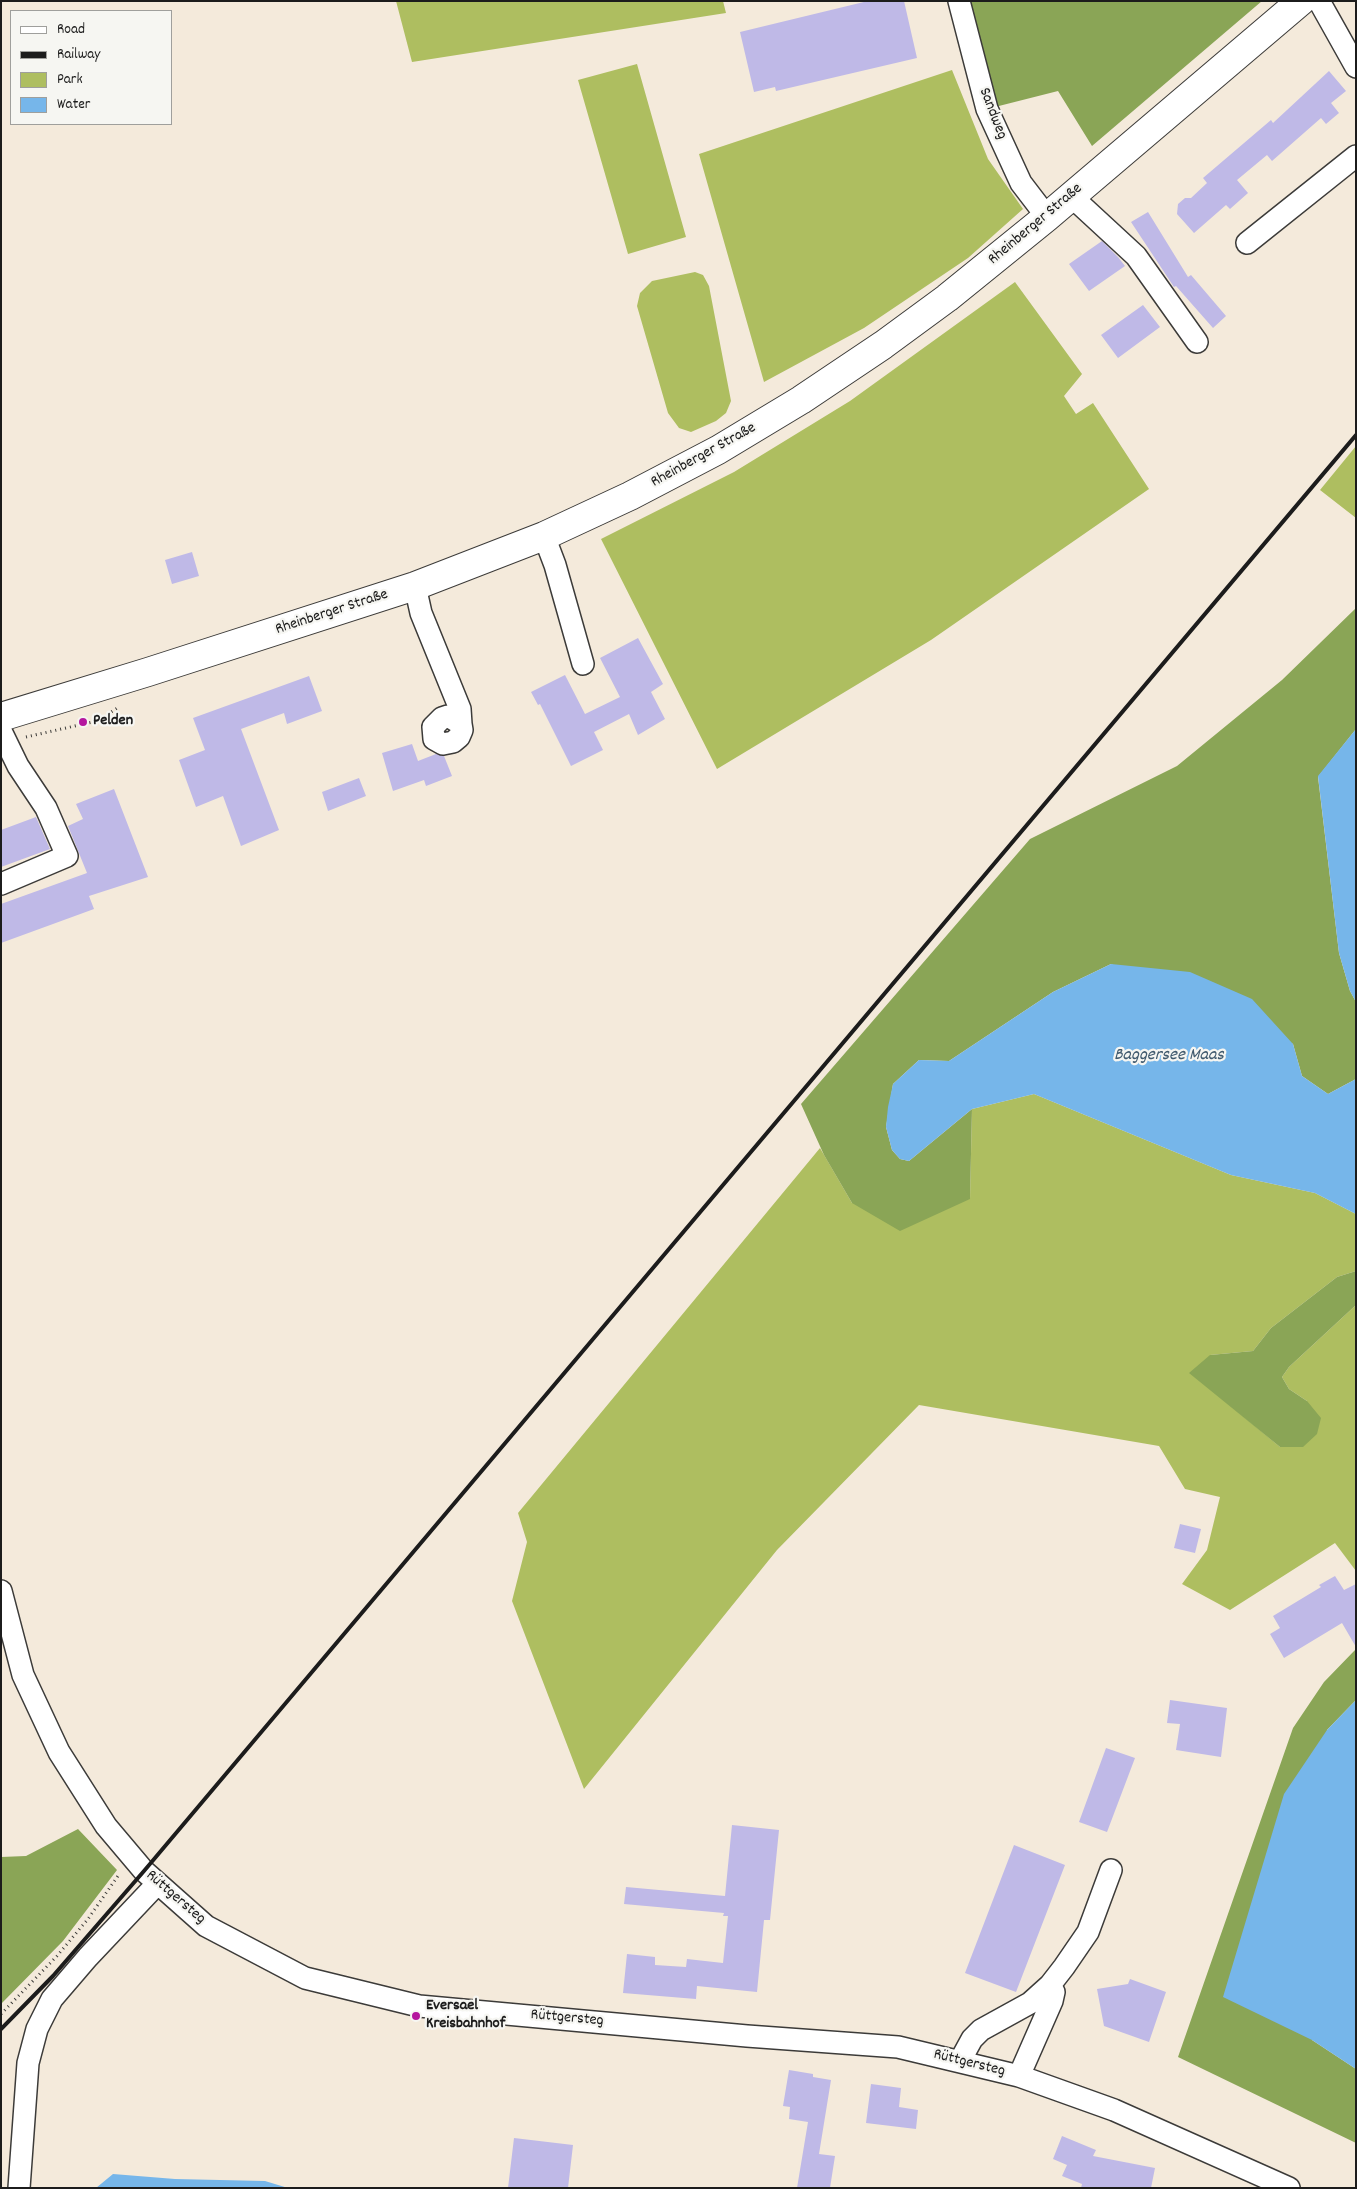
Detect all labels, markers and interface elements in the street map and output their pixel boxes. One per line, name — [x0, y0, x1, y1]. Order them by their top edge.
legend — [10, 10, 172, 125]
text: Road — [57, 19, 85, 41]
text: Railway — [57, 44, 100, 66]
text: Park — [57, 69, 83, 91]
street label: Sandweg — [973, 85, 1011, 143]
text: Water — [57, 94, 90, 116]
street label: Rheinberger Straße — [985, 180, 1087, 270]
street label: Rheinberger Straße — [648, 419, 760, 493]
street label: Rheinberger Straße — [273, 586, 391, 640]
place label: Pelden — [93, 712, 133, 732]
marker: Pelden — [77, 716, 89, 728]
water label: Baggersee Maas — [1114, 1046, 1224, 1068]
street label: Rüttgersteg — [141, 1867, 209, 1929]
place label: Eversael Kreisbahnhof — [426, 1997, 505, 2035]
street label: Rüttgersteg — [530, 2006, 604, 2032]
marker: Eversael Kreisbahnhof — [410, 2010, 422, 2022]
street label: Rüttgersteg — [931, 2046, 1007, 2082]

